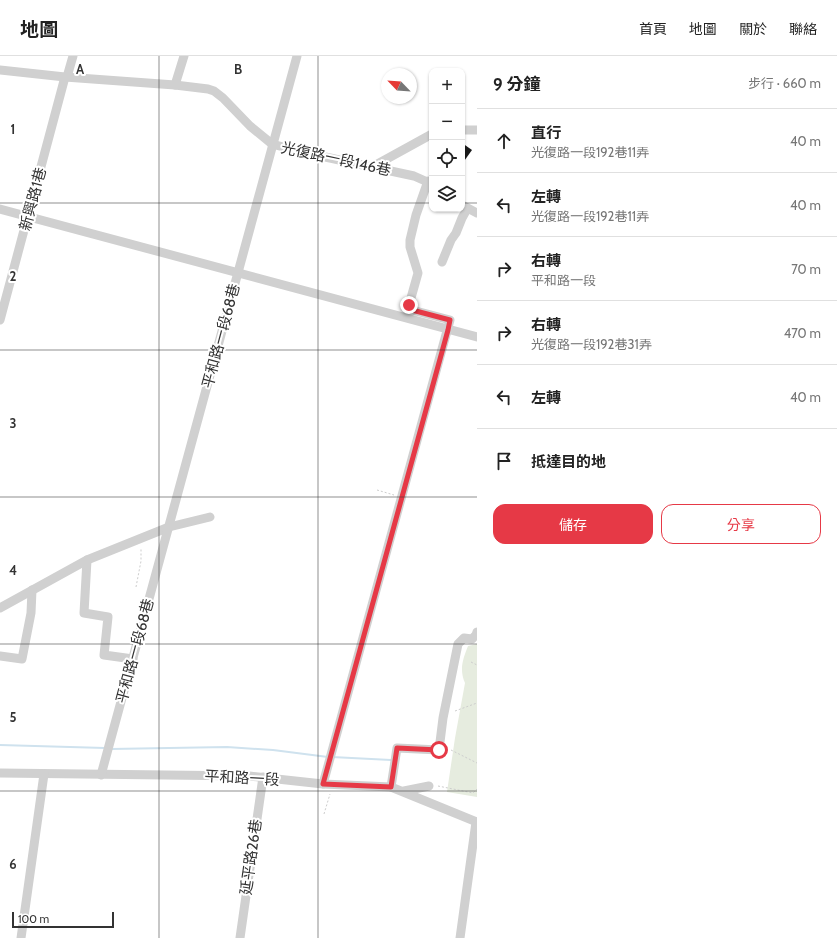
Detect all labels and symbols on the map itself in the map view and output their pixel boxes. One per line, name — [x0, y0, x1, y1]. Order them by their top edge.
text: A — [76, 61, 85, 77]
text: B — [234, 61, 242, 77]
north arrow — [381, 68, 417, 104]
text: 1 — [11, 121, 15, 137]
street label: 光復路一段146巷 — [279, 139, 393, 179]
street label: 新興路1巷 — [16, 165, 50, 233]
text: 2 — [10, 268, 17, 284]
street label: 平和路一段68巷 — [198, 282, 244, 390]
route end — [400, 296, 418, 314]
text: 3 — [9, 415, 17, 431]
text: 4 — [9, 562, 17, 578]
street label: 平和路一段68巷 — [112, 597, 158, 705]
text: 5 — [10, 709, 17, 725]
route start — [430, 741, 448, 759]
street label: 平和路一段 — [204, 767, 280, 789]
street label: 延平路26巷 — [237, 818, 265, 896]
text: 6 — [9, 856, 17, 872]
scale bar — [12, 910, 114, 929]

